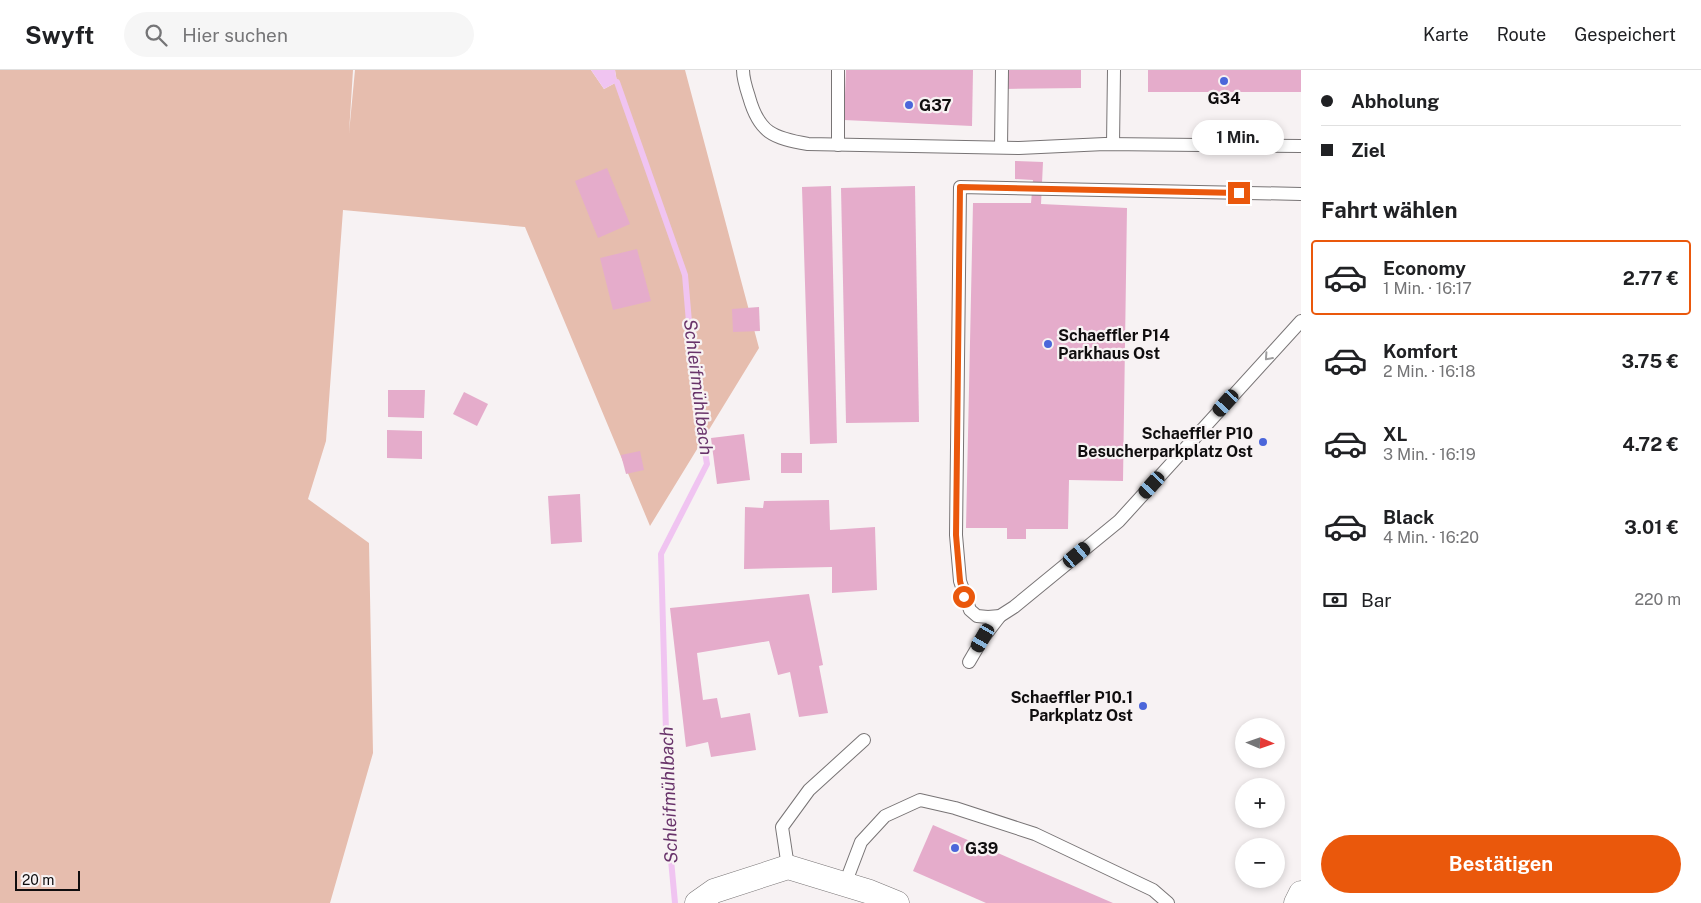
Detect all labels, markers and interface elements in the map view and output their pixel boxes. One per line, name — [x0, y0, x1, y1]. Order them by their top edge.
search box — [124, 12, 474, 57]
text: Swyft — [25, 21, 94, 49]
icon: search — [142, 21, 170, 49]
text: Hier suchen — [182, 24, 288, 46]
text: Karte — [1423, 24, 1469, 45]
text: Route — [1497, 24, 1546, 45]
text: Gespeichert — [1574, 24, 1676, 45]
marker: G34 — [1218, 75, 1230, 87]
place label: G34 — [1207, 89, 1241, 108]
text: Abholung — [1351, 90, 1439, 112]
place label: G37 — [919, 96, 952, 115]
marker: G37 — [903, 99, 915, 111]
callout: 1 Min. — [1193, 121, 1285, 156]
text: 1 Min. — [1216, 128, 1260, 147]
text: Ziel — [1351, 139, 1386, 161]
route end — [1228, 182, 1250, 204]
text: Fahrt wählen — [1321, 197, 1458, 223]
icon: car — [1323, 255, 1368, 300]
text: Economy — [1383, 257, 1466, 279]
text: 2.77 € — [1623, 267, 1679, 289]
text: 1 Min. · 16:17 — [1383, 279, 1472, 298]
water label: Schleifmühlbach — [680, 318, 717, 456]
place label: Schaeffler P14 Parkhaus Ost — [1058, 326, 1170, 363]
marker: Schaeffler P14 Parkhaus Ost — [1042, 338, 1054, 350]
icon: car — [1323, 338, 1368, 383]
text: Komfort — [1383, 340, 1458, 362]
text: 3.75 € — [1621, 350, 1679, 372]
one-way arrow — [1265, 352, 1274, 361]
text: 2 Min. · 16:18 — [1383, 362, 1476, 381]
car — [1210, 387, 1241, 419]
icon: car — [1323, 421, 1368, 466]
text: XL — [1383, 423, 1408, 445]
place label: Schaeffler P10 Besucherparkplatz Ost — [1077, 424, 1253, 461]
text: 4.72 € — [1622, 433, 1679, 455]
marker: Schaeffler P10 Besucherparkplatz Ost — [1257, 436, 1269, 448]
text: 3 Min. · 16:19 — [1383, 445, 1476, 464]
car — [1136, 469, 1167, 501]
icon: car — [1323, 504, 1368, 549]
text: Black — [1383, 506, 1434, 528]
text: 3.01 € — [1624, 516, 1679, 538]
text: 4 Min. · 16:20 — [1383, 528, 1479, 547]
car — [1060, 540, 1093, 570]
route start — [953, 586, 975, 608]
icon: cash — [1321, 586, 1349, 614]
text: Bar — [1361, 589, 1392, 611]
text: 220 m — [1634, 590, 1681, 609]
car — [969, 621, 996, 655]
place label: Schaeffler P10.1 Parkplatz Ost — [1010, 688, 1133, 725]
marker: Schaeffler P10.1 Parkplatz Ost — [1137, 700, 1149, 712]
north arrow — [1235, 718, 1285, 768]
map controls — [1235, 718, 1285, 888]
water label: Schleifmühlbach — [656, 726, 681, 864]
button: + — [1235, 778, 1285, 828]
button: Bestätigen — [1321, 835, 1681, 893]
button: − — [1235, 838, 1285, 888]
place label: G39 — [965, 839, 998, 858]
marker: G39 — [949, 842, 961, 854]
scale bar — [15, 868, 80, 891]
text: 20 m — [22, 872, 54, 888]

